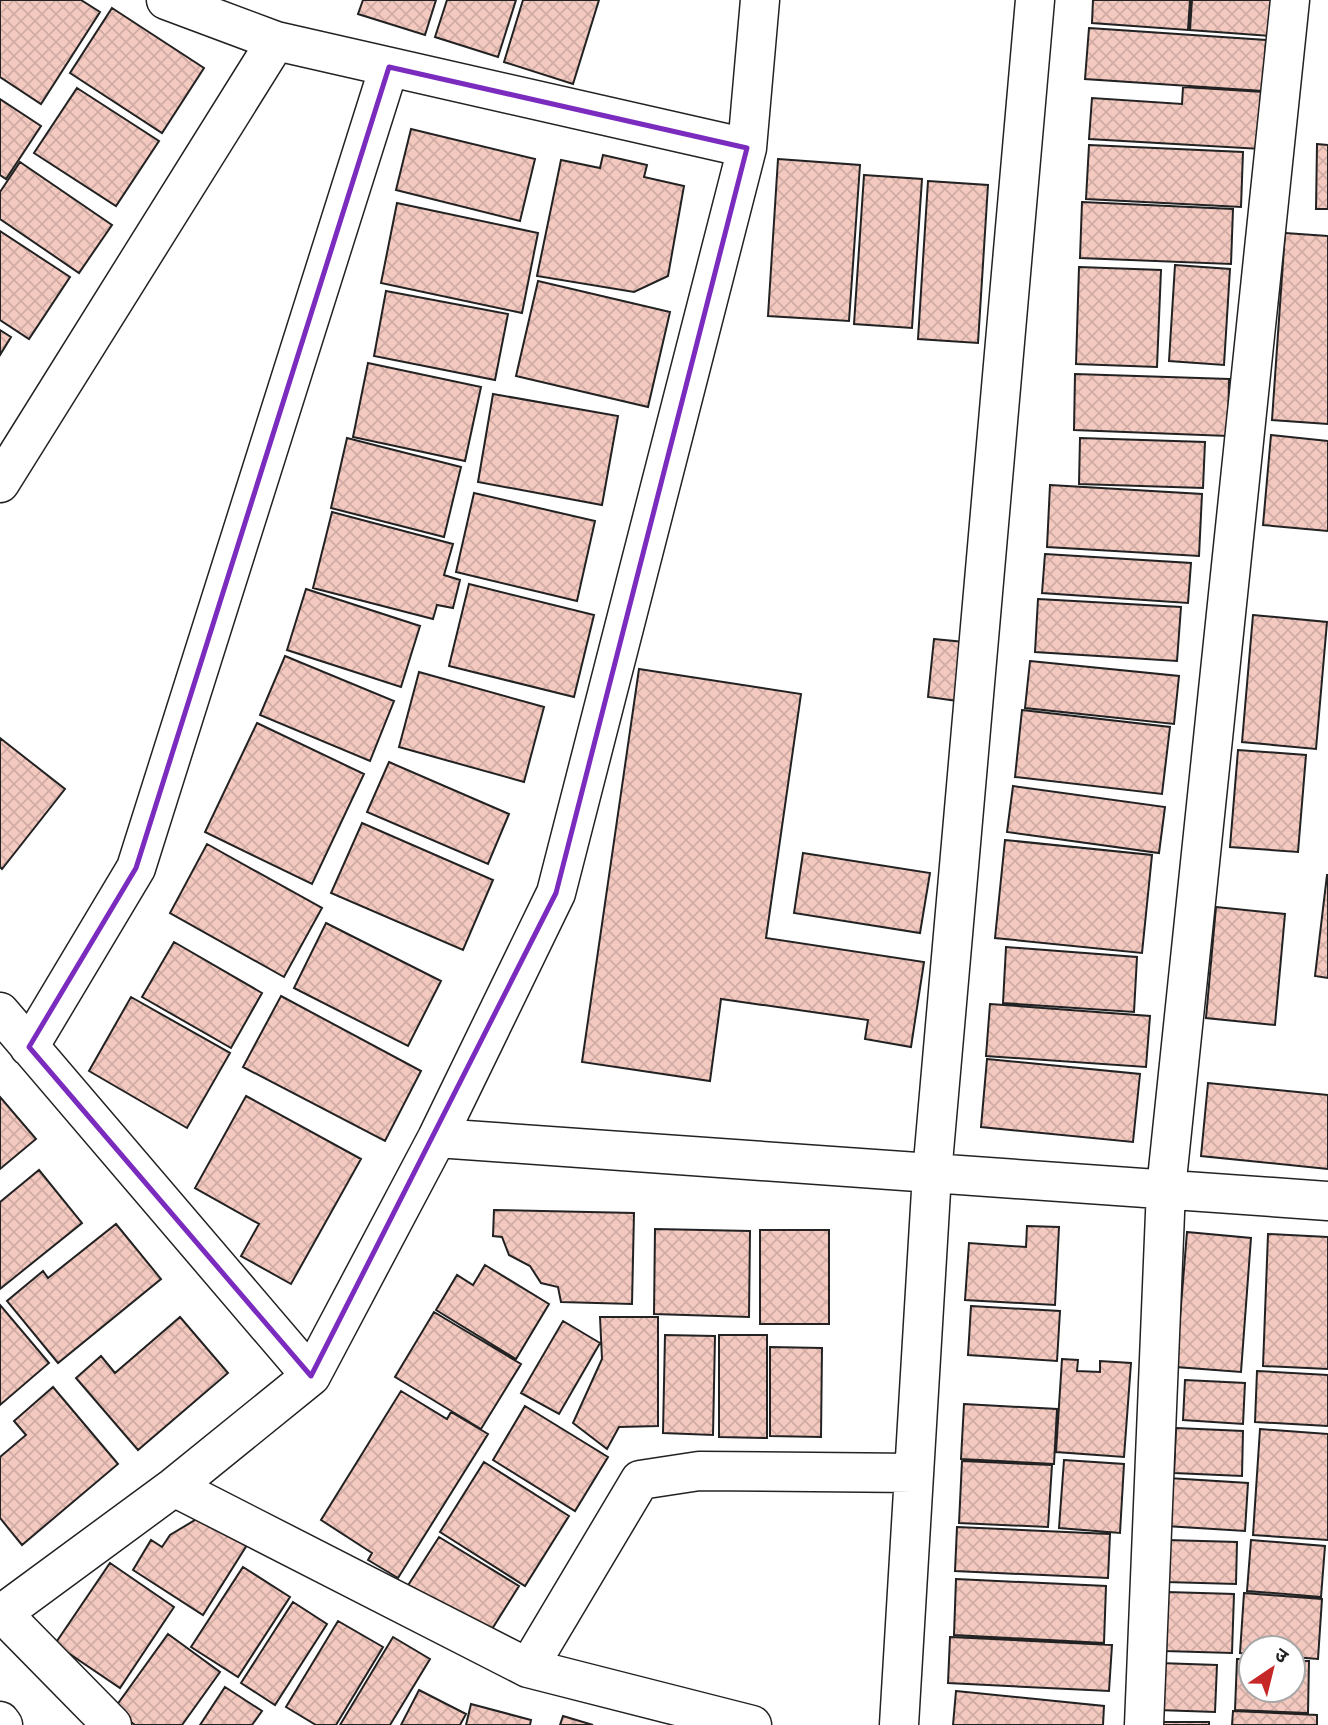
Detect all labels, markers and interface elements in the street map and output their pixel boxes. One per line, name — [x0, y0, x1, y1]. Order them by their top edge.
north arrow — [1237, 1634, 1307, 1704]
text: उ — [1270, 1642, 1294, 1669]

